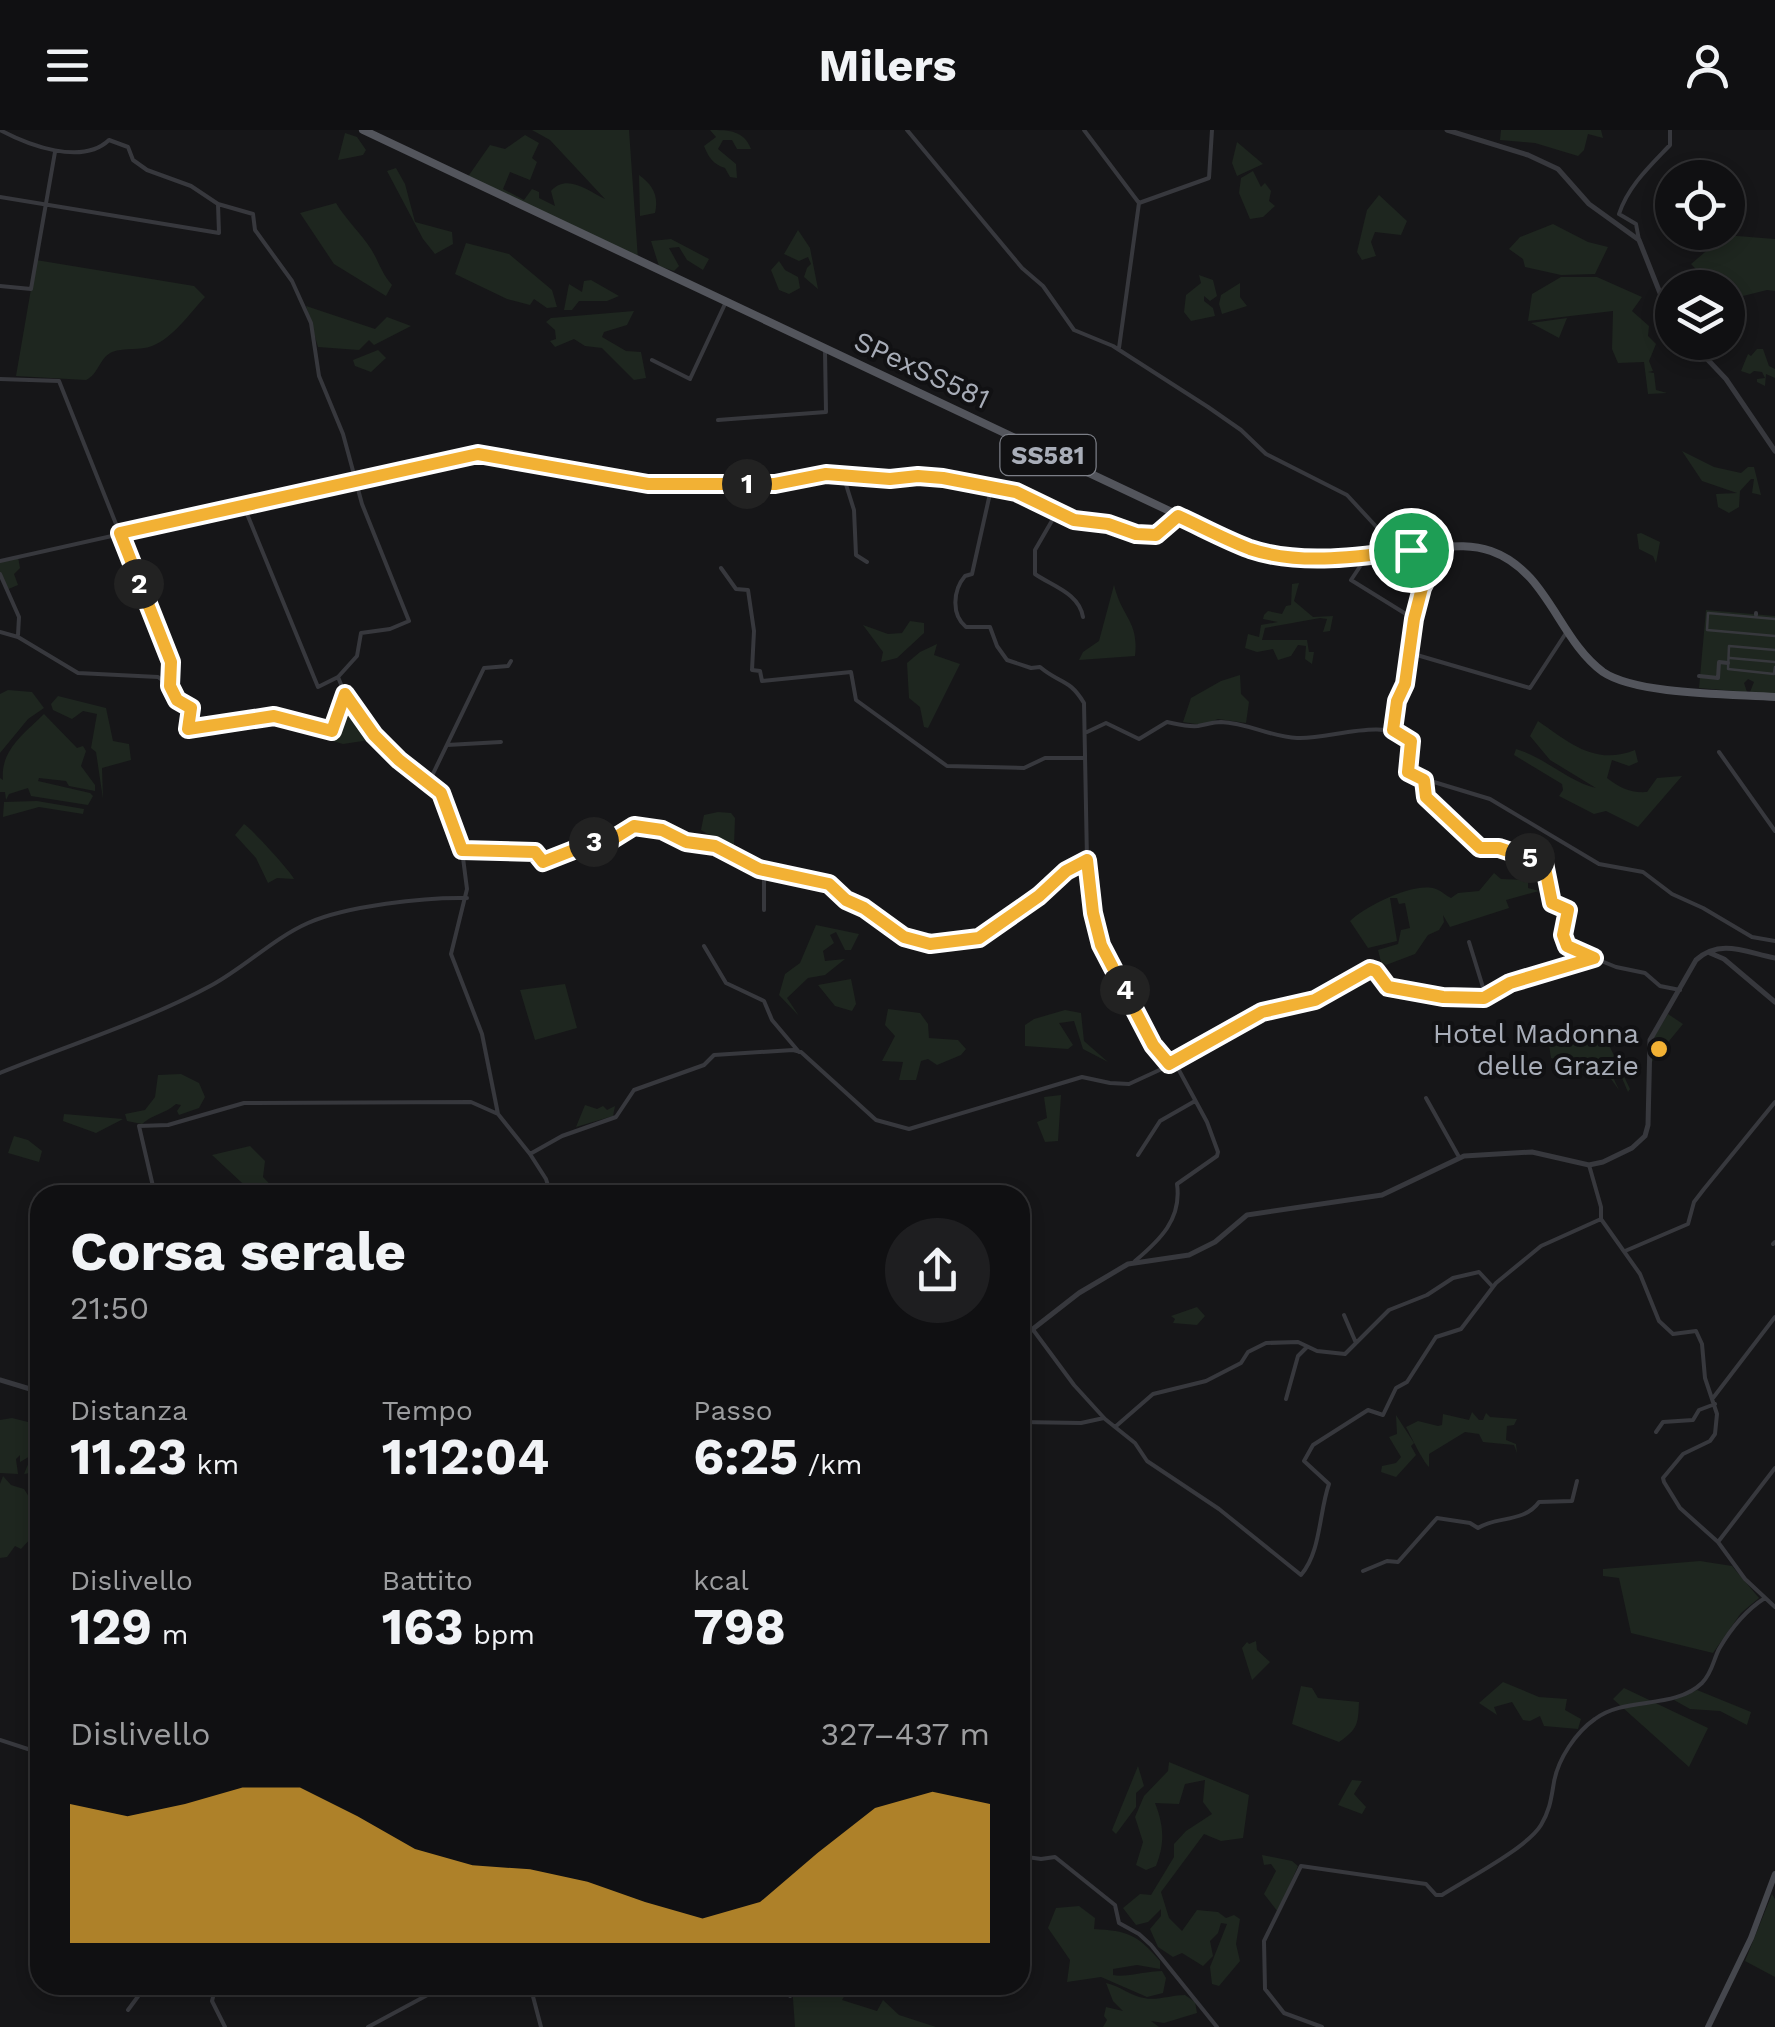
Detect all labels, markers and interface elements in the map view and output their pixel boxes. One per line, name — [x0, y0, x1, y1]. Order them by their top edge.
icon: menu — [40, 38, 95, 93]
icon: person — [1680, 38, 1735, 93]
text: Milers — [819, 39, 956, 92]
map controls — [1655, 160, 1745, 360]
button: locate — [1655, 160, 1745, 250]
button: layers — [1655, 270, 1745, 360]
street label: SPexSS581 — [849, 324, 995, 416]
road number: SS581 — [1000, 435, 1096, 475]
pin: 1 — [722, 459, 772, 509]
text: 1 — [741, 467, 753, 500]
pin — [1369, 508, 1454, 593]
icon: arrive — [1384, 523, 1439, 578]
pin: 2 — [114, 559, 164, 609]
text: 2 — [131, 567, 147, 600]
pin: 3 — [569, 817, 619, 867]
text: 3 — [586, 825, 602, 858]
pin: 5 — [1505, 833, 1555, 883]
text: 5 — [1522, 841, 1538, 874]
pin: 4 — [1100, 965, 1150, 1015]
text: 4 — [1116, 973, 1134, 1006]
place label: Hotel Madonna delle Grazie — [1433, 1017, 1639, 1082]
marker: Hotel Madonna delle Grazie — [1648, 1038, 1670, 1060]
button: share — [885, 1218, 990, 1323]
text: Corsa serale — [70, 1219, 406, 1283]
text: 21:50 — [70, 1289, 149, 1327]
text: Distanza — [70, 1394, 188, 1427]
text: Tempo — [382, 1394, 473, 1427]
text: Passo — [693, 1394, 773, 1427]
text: 11.23 — [70, 1427, 187, 1486]
text: 1:12:04 — [382, 1427, 549, 1486]
text: 6:25 — [693, 1427, 798, 1486]
text: km — [187, 1448, 239, 1481]
text: /km — [798, 1448, 863, 1481]
text: Dislivello — [70, 1564, 193, 1597]
text: Battito — [382, 1564, 473, 1597]
text: kcal — [693, 1564, 749, 1597]
text: 129 — [70, 1597, 152, 1656]
text: 163 — [382, 1597, 464, 1656]
text: 798 — [693, 1597, 786, 1656]
text: m — [152, 1618, 188, 1651]
text: bpm — [464, 1618, 535, 1651]
text: Dislivello — [70, 1715, 210, 1753]
text: 327–437 m — [820, 1715, 990, 1753]

